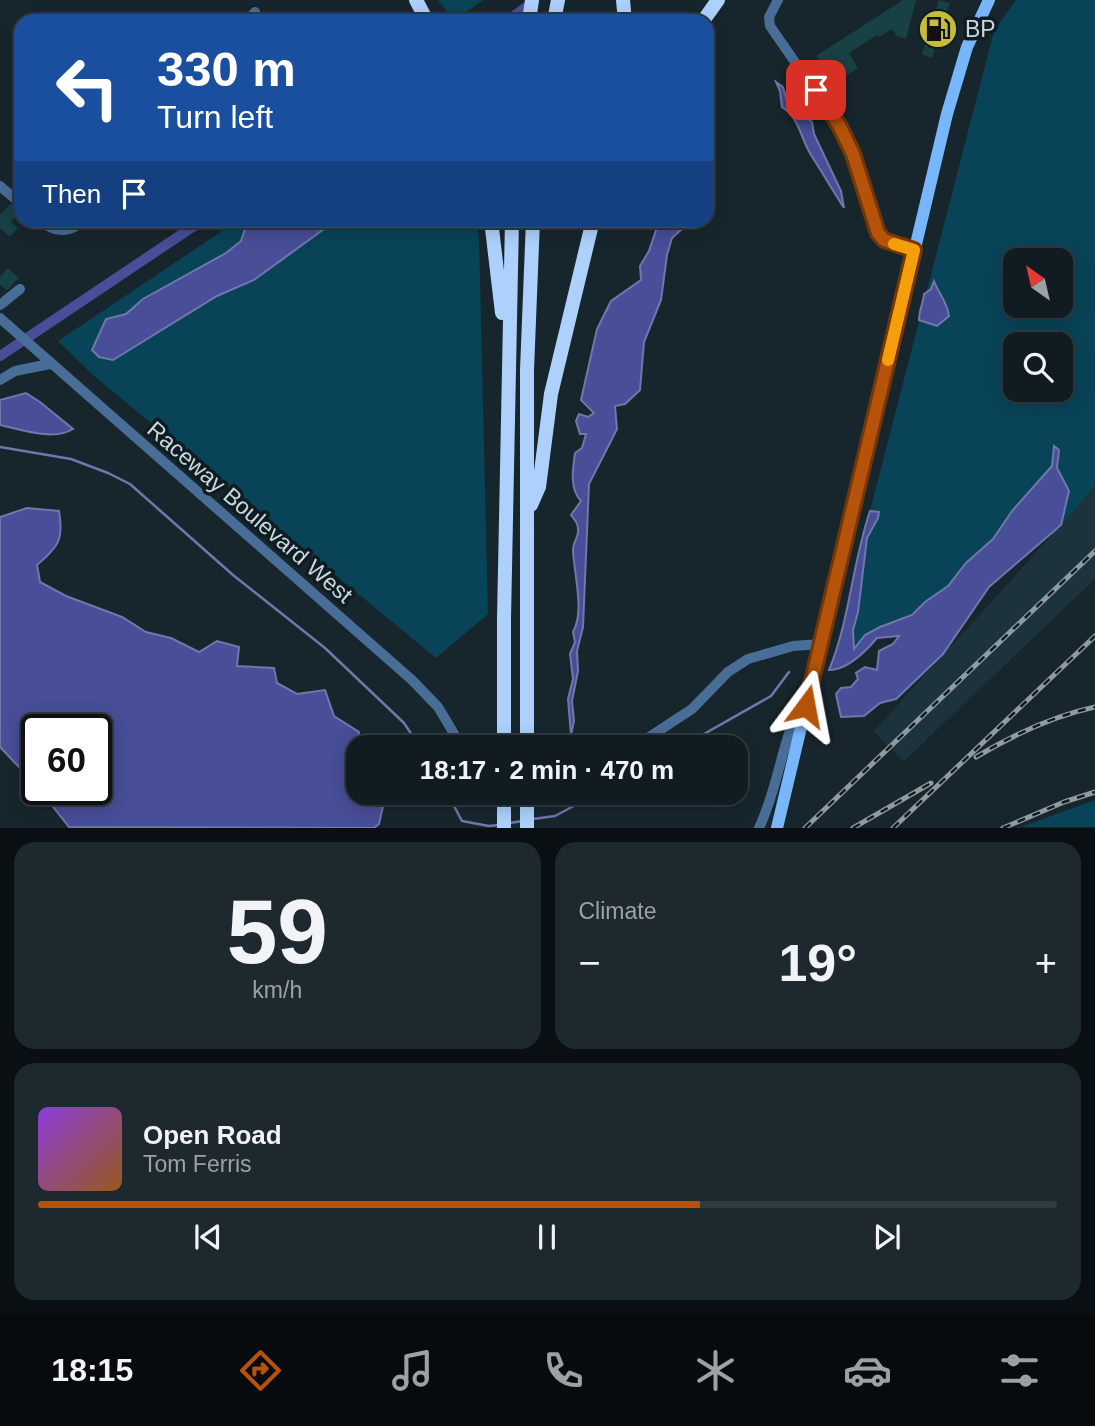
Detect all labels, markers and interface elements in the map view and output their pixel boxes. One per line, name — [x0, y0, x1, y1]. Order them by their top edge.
fuel station icon: BP — [917, 8, 959, 50]
place label: BP — [965, 16, 996, 42]
icon: left — [42, 42, 133, 133]
text: 330 m — [157, 42, 296, 96]
pin — [786, 60, 846, 120]
icon: arrive — [797, 71, 835, 109]
text: Turn left — [157, 99, 273, 135]
icon: arrive — [115, 175, 153, 213]
text: Then — [42, 179, 101, 209]
north arrow — [1003, 248, 1073, 318]
map controls — [1003, 248, 1073, 402]
button: search — [1003, 332, 1073, 402]
street label: Raceway Boulevard West — [142, 416, 358, 608]
position arrow — [769, 669, 843, 743]
speed limit sign: 60 — [21, 714, 112, 805]
text: 18:17 · 2 min · 470 m — [420, 755, 674, 785]
text: 59 — [227, 881, 328, 982]
text: Climate — [579, 898, 656, 924]
text: 19° — [778, 934, 857, 992]
text: − — [579, 942, 601, 984]
text: + — [1035, 942, 1057, 984]
text: km/h — [252, 977, 302, 1003]
text: Open Road — [143, 1120, 282, 1150]
text: Tom Ferris — [143, 1151, 252, 1177]
icon: previous — [189, 1218, 227, 1256]
icon: pause — [528, 1218, 566, 1256]
icon: next — [868, 1218, 906, 1256]
icon: directions — [236, 1346, 285, 1395]
icon: music — [388, 1346, 437, 1395]
icon: phone — [539, 1346, 588, 1395]
icon: climate — [691, 1346, 740, 1395]
icon: car — [843, 1346, 892, 1395]
icon: filters — [995, 1346, 1044, 1395]
text: 18:15 — [51, 1352, 133, 1388]

